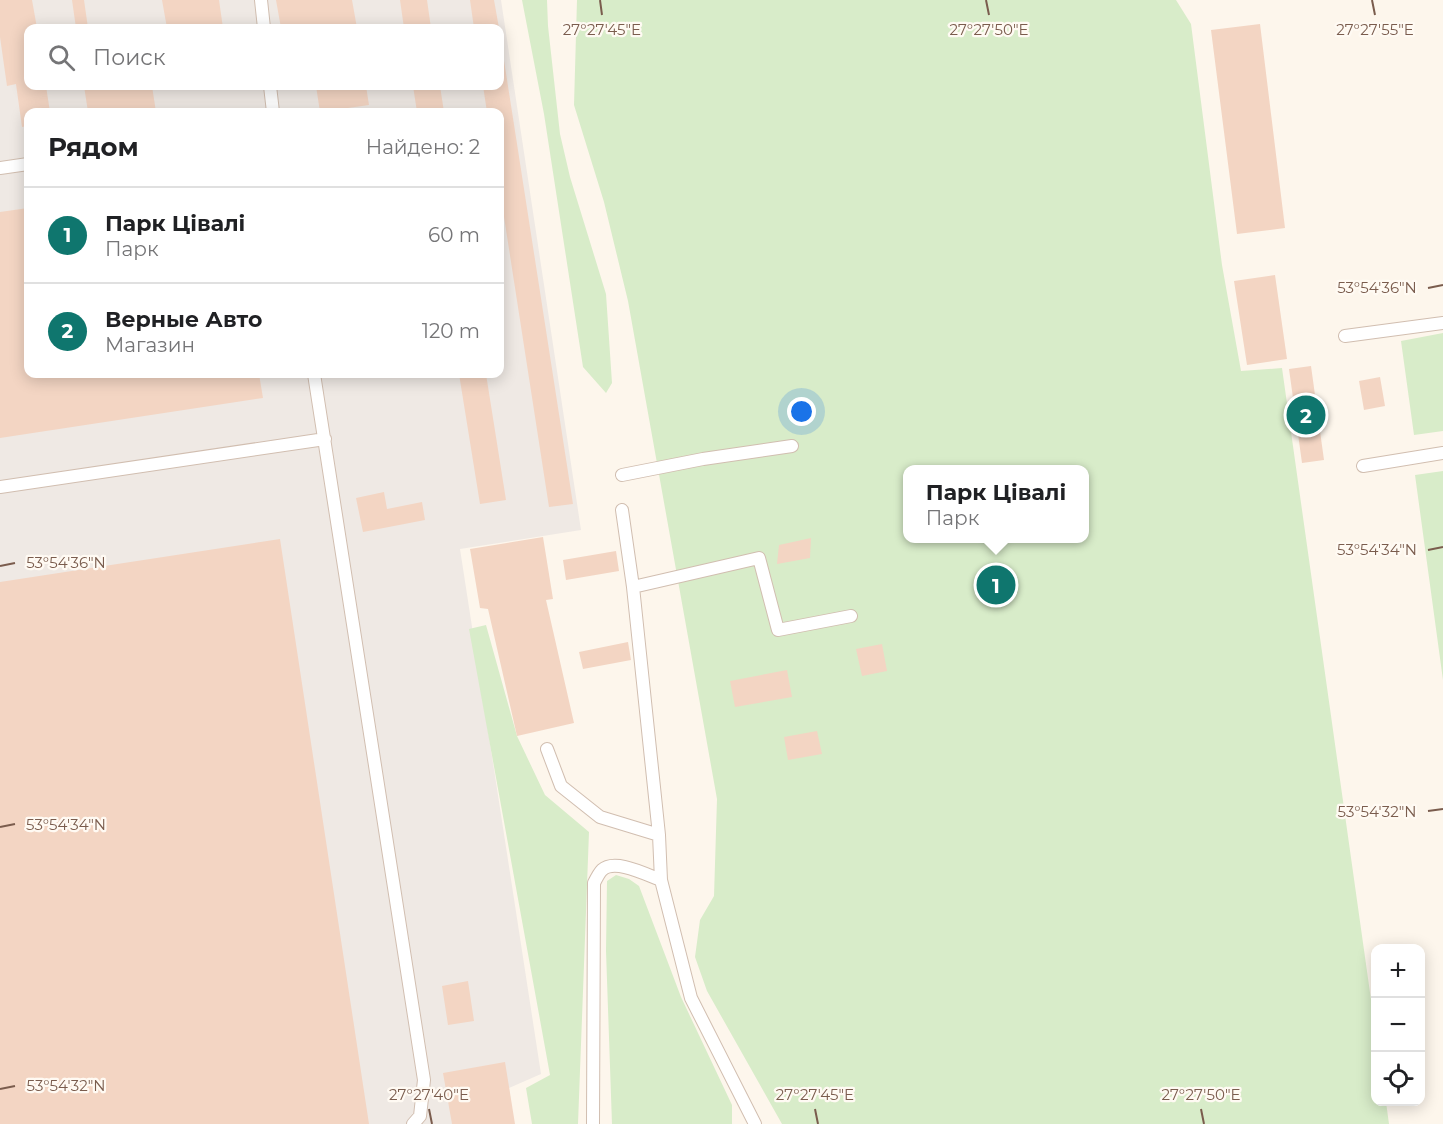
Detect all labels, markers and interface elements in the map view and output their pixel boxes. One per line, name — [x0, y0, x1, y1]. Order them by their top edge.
text: 27°27'45"E — [563, 20, 641, 39]
text: 27°27'50"E — [949, 20, 1029, 39]
text: 27°27'55"E — [1336, 20, 1414, 39]
search box — [24, 24, 504, 90]
icon: search — [45, 41, 78, 74]
text: Поиск — [93, 44, 165, 71]
text: Рядом — [48, 131, 139, 163]
text: Найдено: 2 — [366, 135, 480, 159]
text: Парк Цівалі — [105, 210, 245, 237]
text: 1 — [64, 223, 71, 247]
text: 60 m — [428, 223, 480, 247]
text: Парк — [105, 237, 159, 261]
text: 53°54'36"N — [1337, 278, 1417, 297]
text: Верные Авто — [105, 306, 262, 333]
text: 2 — [62, 319, 73, 343]
text: 120 m — [422, 319, 480, 343]
text: Магазин — [105, 333, 195, 357]
pin: 2 — [1286, 392, 1326, 438]
your location — [787, 397, 816, 426]
popup — [903, 465, 1089, 543]
text: Парк Цівалі — [926, 479, 1066, 506]
text: Парк — [926, 506, 979, 530]
text: 53°54'34"N — [1337, 540, 1417, 559]
text: 53°54'36"N — [26, 553, 106, 572]
pin: 1 — [976, 562, 1016, 608]
text: 53°54'32"N — [1338, 802, 1417, 821]
text: 53°54'34"N — [26, 815, 106, 834]
map controls — [1371, 944, 1425, 1106]
button: + — [1371, 944, 1425, 998]
button: − — [1371, 998, 1425, 1052]
button: locate — [1371, 1052, 1425, 1106]
text: 53°54'32"N — [27, 1076, 106, 1095]
text: 27°27'40"E — [389, 1085, 469, 1104]
text: 27°27'45"E — [776, 1085, 854, 1104]
text: 27°27'50"E — [1161, 1085, 1241, 1104]

